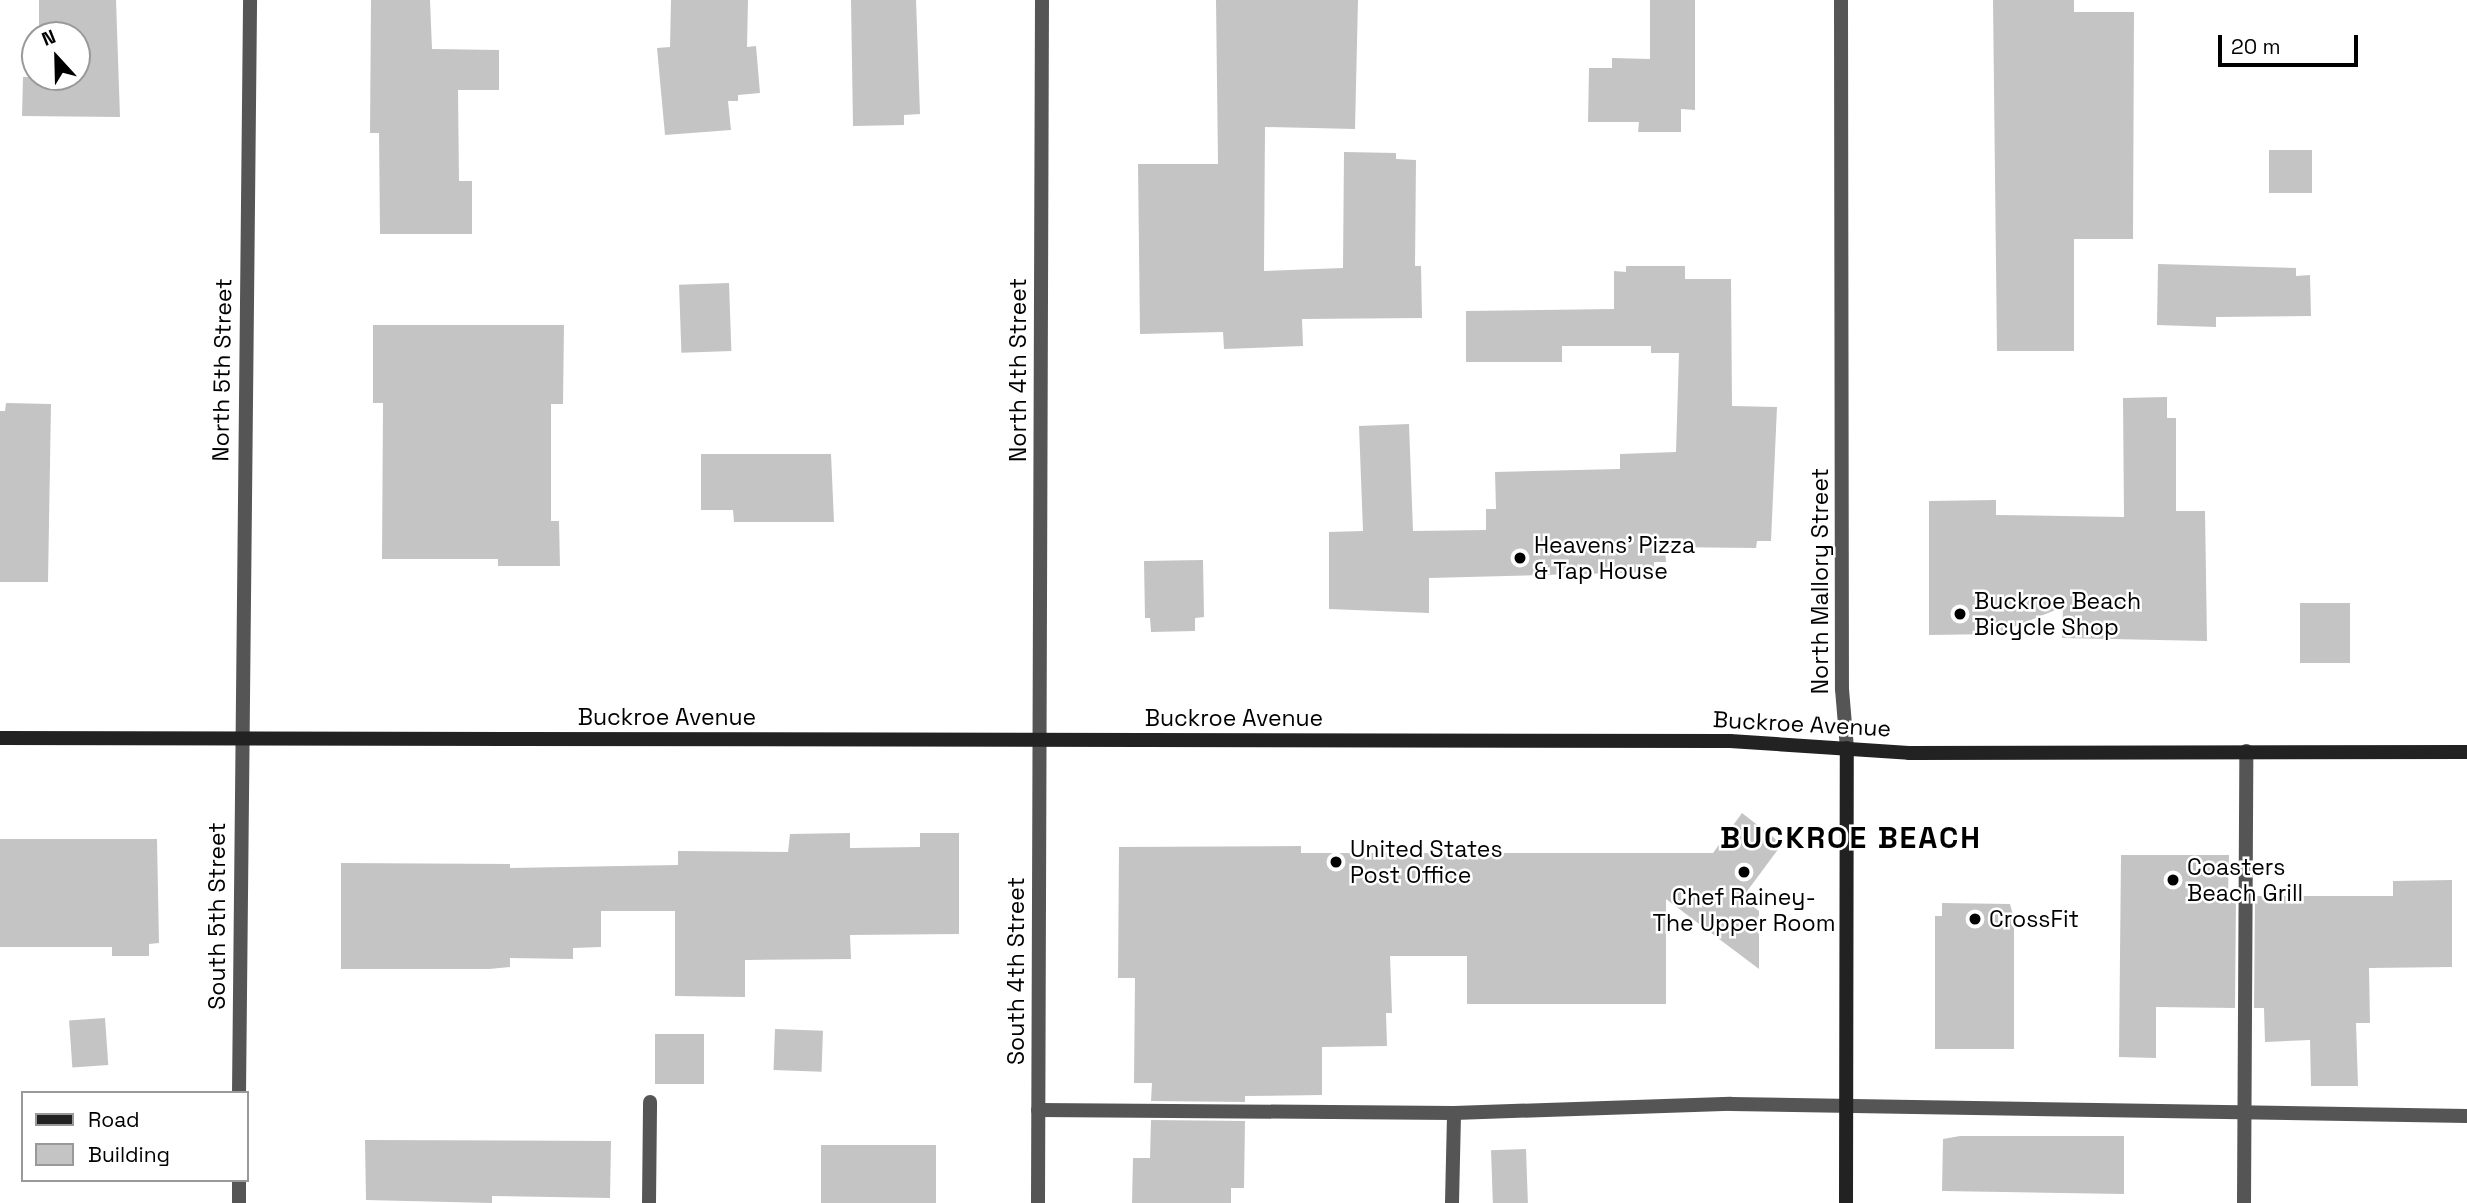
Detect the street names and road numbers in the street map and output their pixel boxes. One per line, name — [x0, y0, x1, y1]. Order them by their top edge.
street label: North 5th Street — [207, 278, 237, 462]
street label: North 4th Street — [1004, 278, 1032, 462]
street label: North Mallory Street — [1806, 468, 1834, 694]
street label: Buckroe Avenue — [578, 703, 756, 731]
street label: Buckroe Avenue — [1145, 704, 1323, 732]
street label: Buckroe Avenue — [1712, 706, 1892, 742]
street label: South 5th Street — [203, 822, 231, 1010]
street label: South 4th Street — [1002, 877, 1030, 1065]

